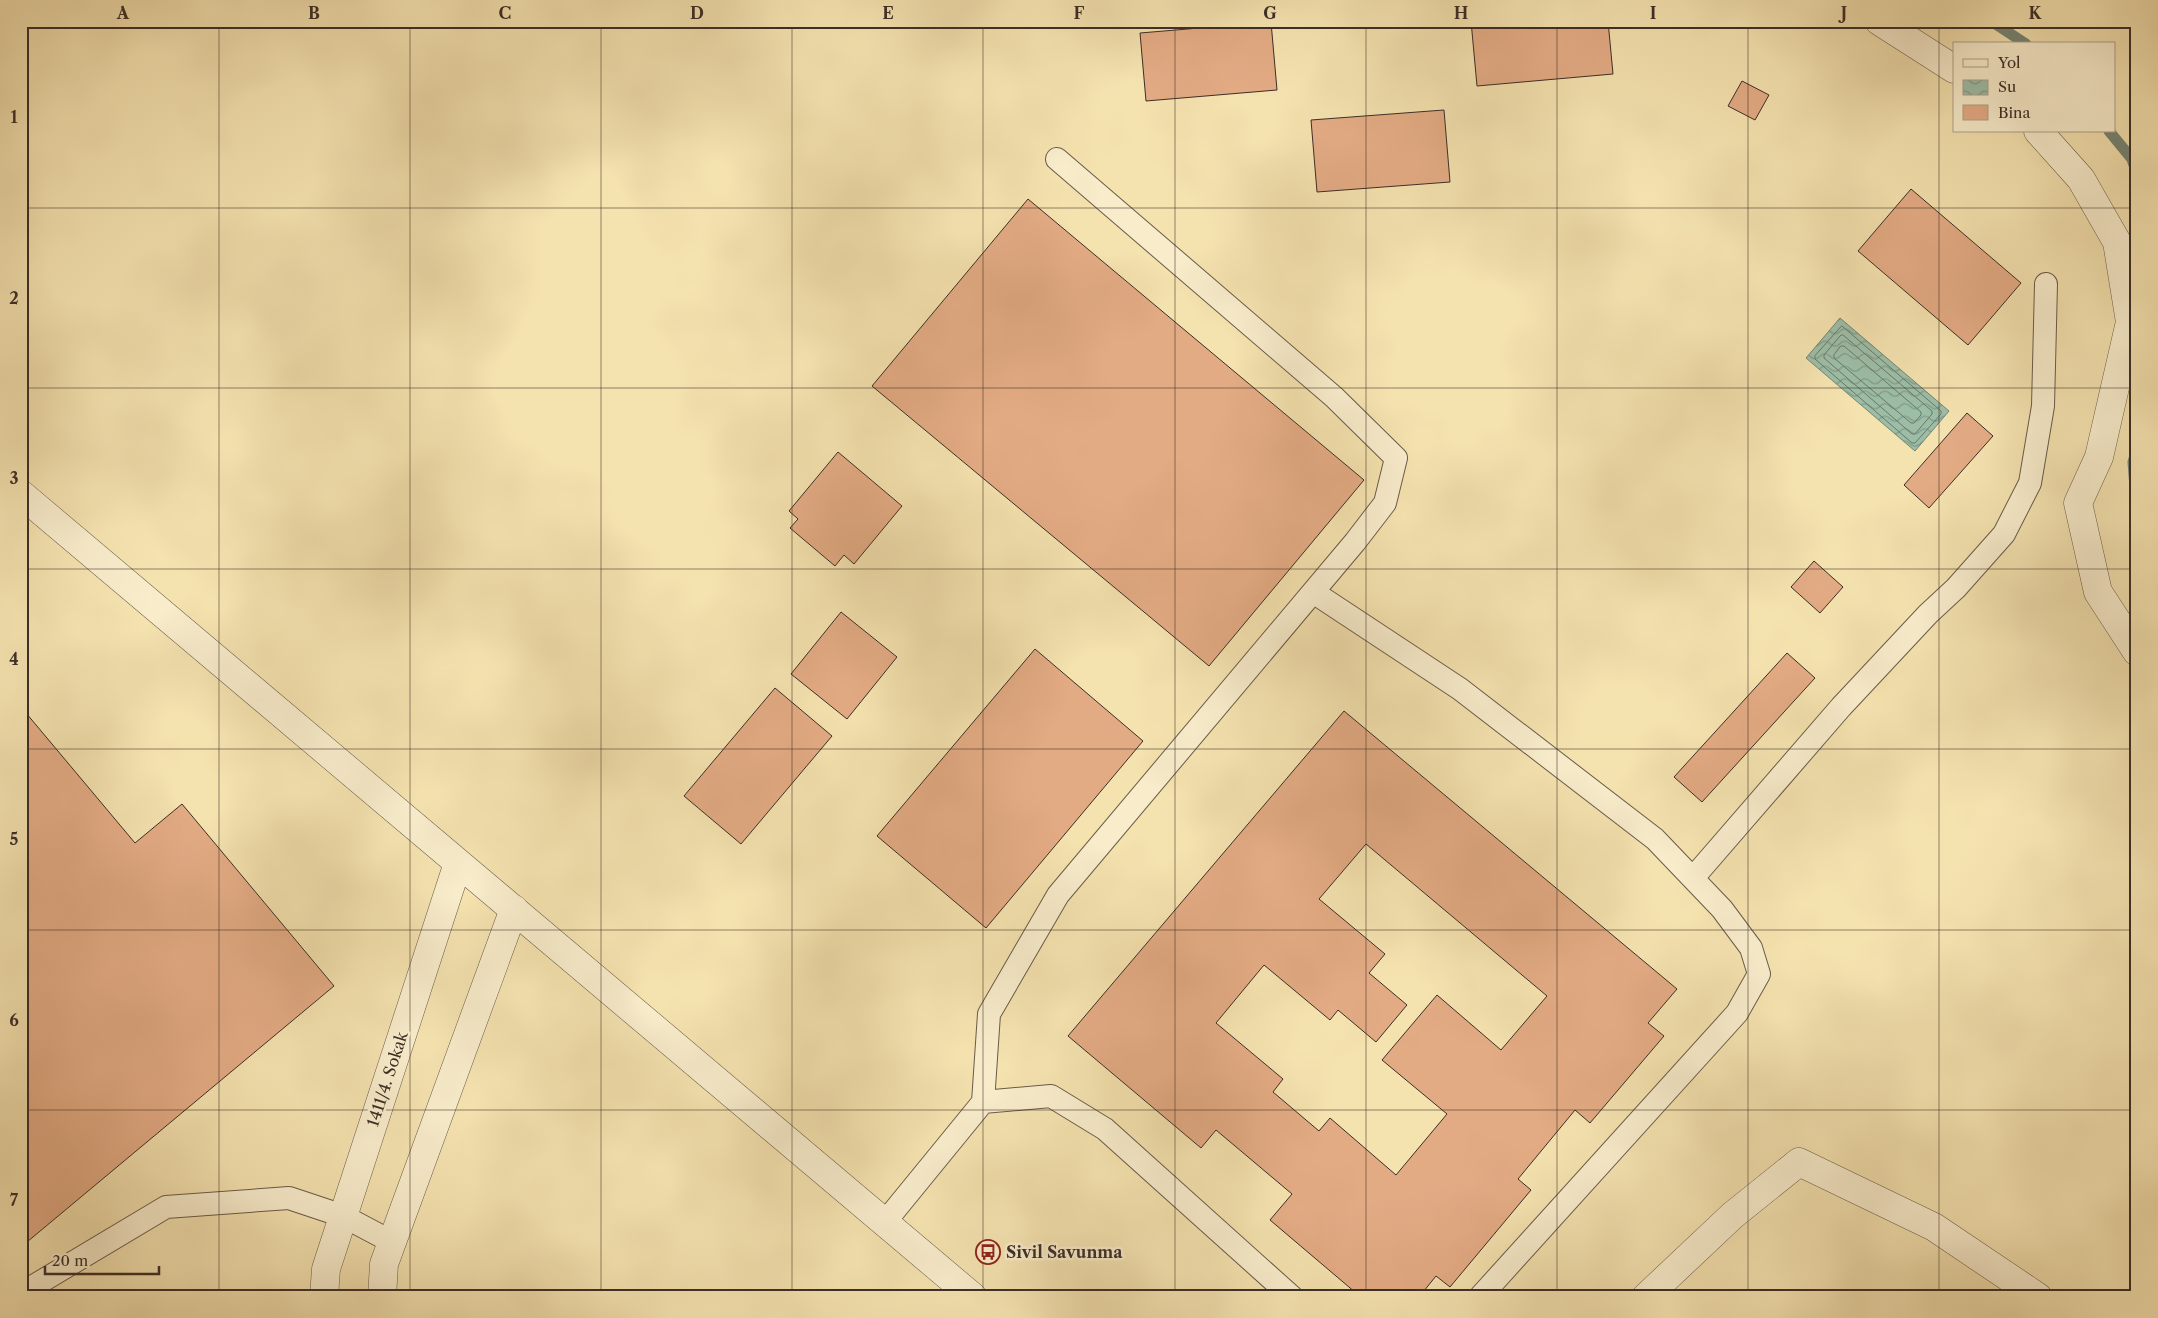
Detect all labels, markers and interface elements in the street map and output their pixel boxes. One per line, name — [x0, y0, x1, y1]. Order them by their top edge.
text: A — [116, 3, 130, 23]
text: B — [308, 3, 320, 23]
text: C — [499, 3, 511, 23]
text: D — [690, 3, 704, 23]
text: E — [882, 3, 894, 23]
text: F — [1074, 3, 1085, 23]
text: G — [1263, 3, 1277, 23]
text: H — [1454, 3, 1468, 23]
text: I — [1650, 3, 1657, 23]
text: J — [1838, 3, 1847, 23]
text: K — [2029, 3, 2043, 23]
legend — [1953, 42, 2116, 132]
text: Yol — [1997, 53, 2021, 72]
text: Su — [1998, 77, 2016, 96]
text: Bina — [1998, 103, 2030, 122]
text: 1 — [10, 107, 18, 127]
text: 2 — [9, 288, 19, 308]
text: 3 — [9, 468, 19, 488]
text: 4 — [9, 649, 19, 669]
text: 5 — [10, 829, 19, 849]
text: 6 — [9, 1010, 19, 1030]
street label: 1411/4. Sokak — [362, 1028, 412, 1129]
text: 7 — [10, 1190, 19, 1210]
bus stop icon: Sivil Savunma — [975, 1239, 1001, 1265]
place label: Sivil Savunma — [1006, 1242, 1123, 1262]
scale bar — [45, 1243, 159, 1275]
text: 20 m — [52, 1251, 88, 1270]

